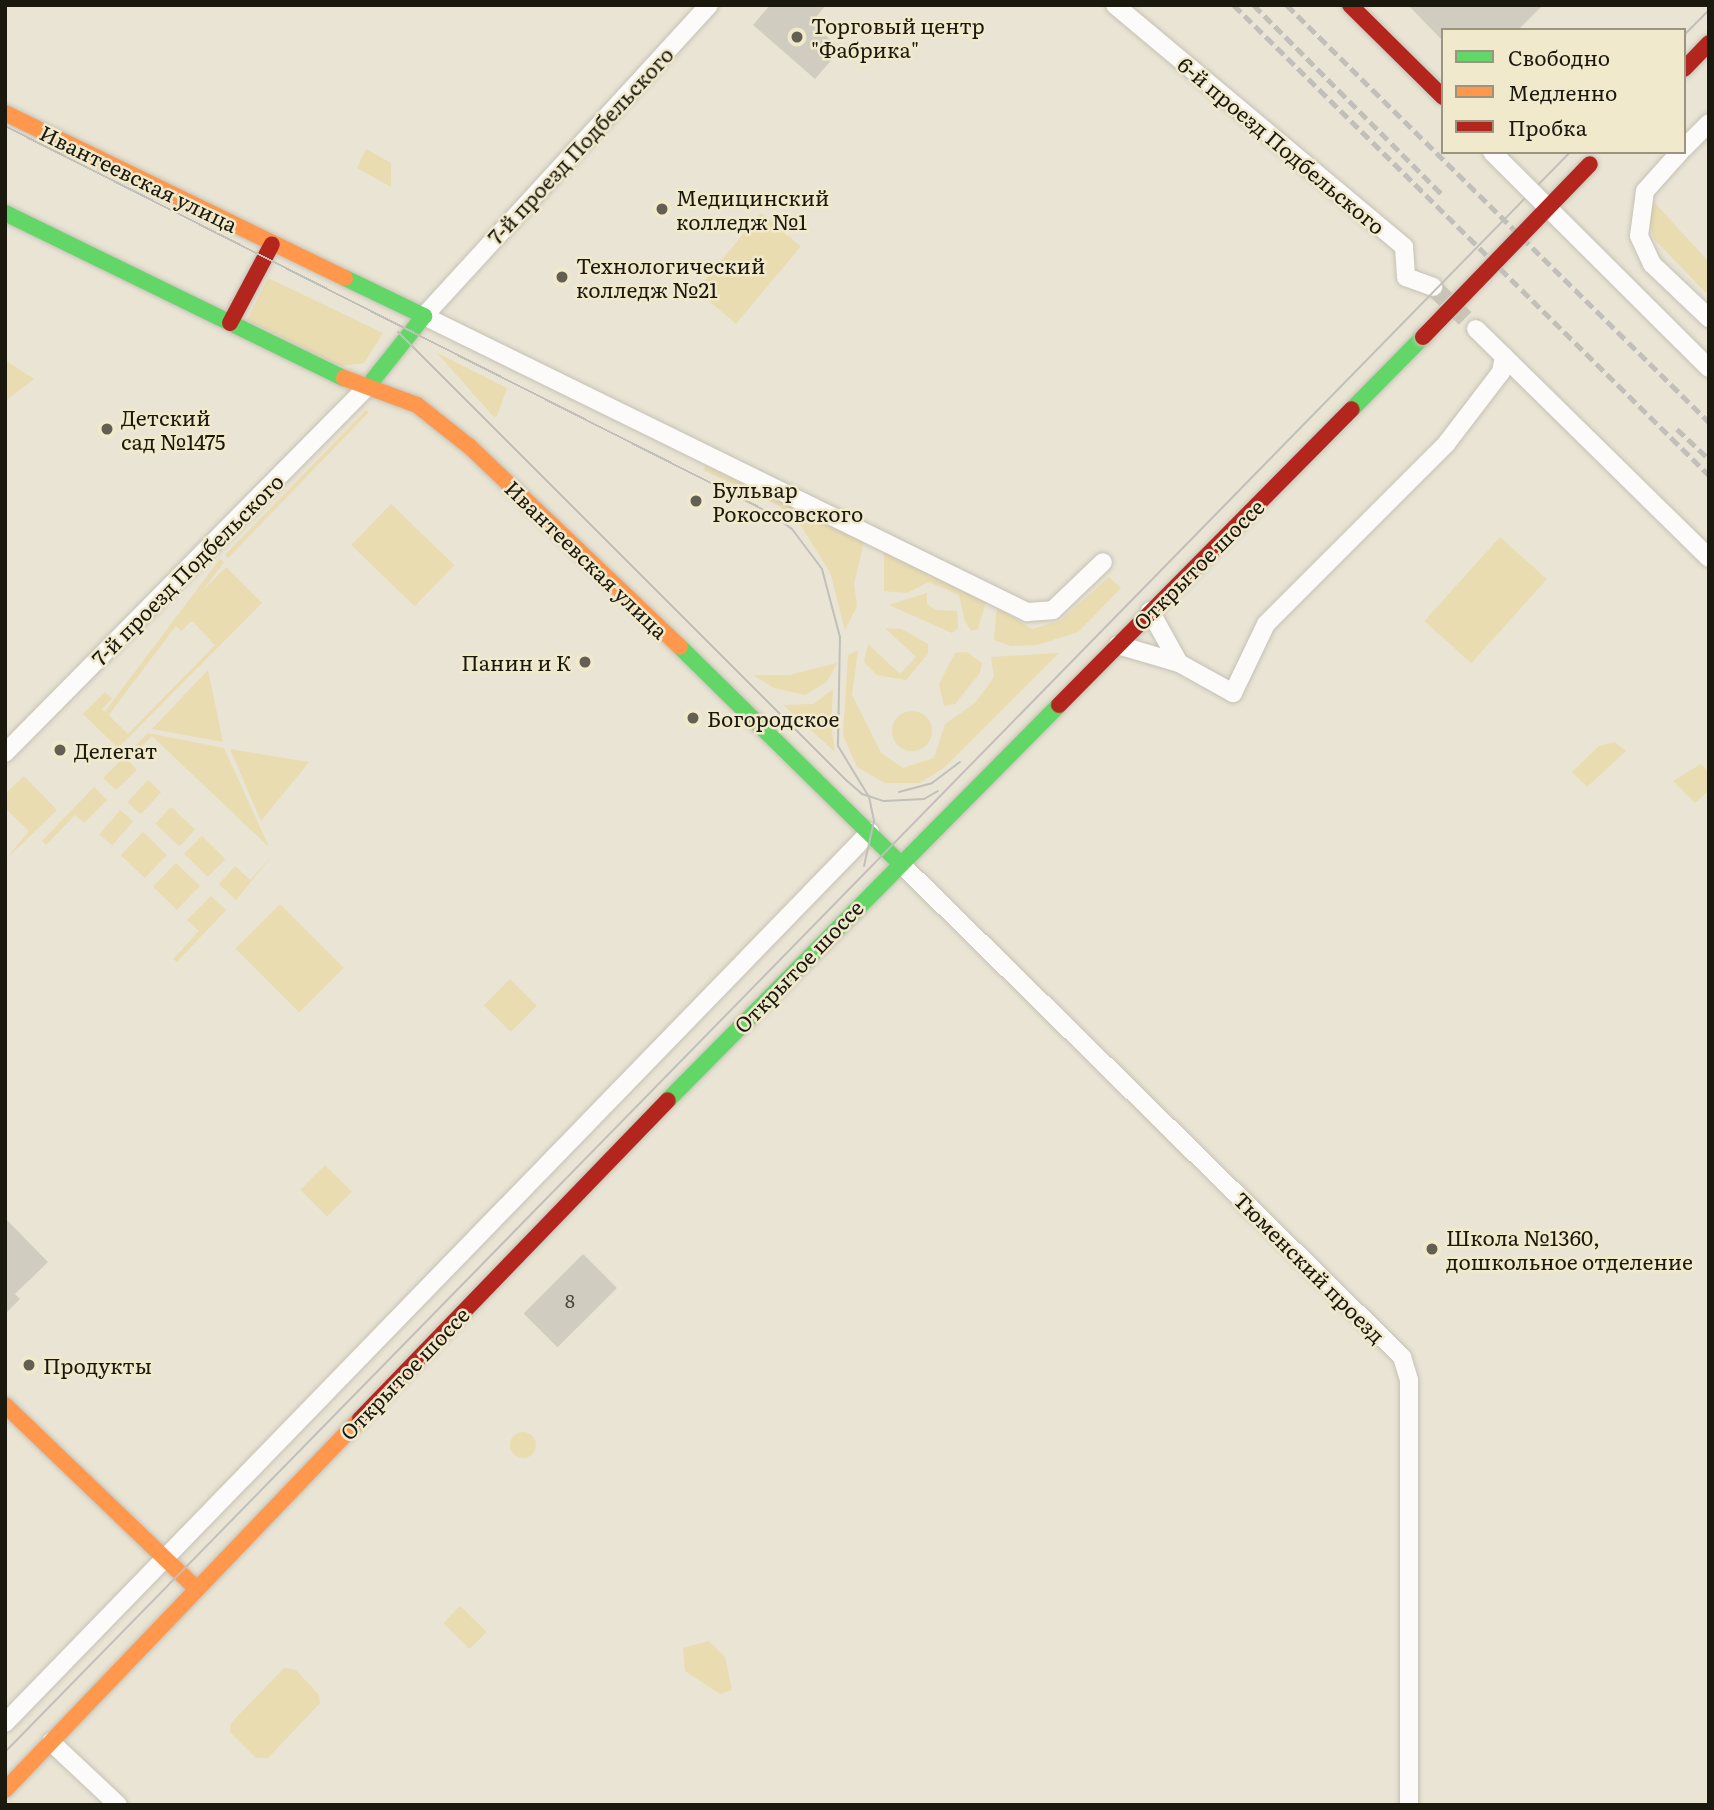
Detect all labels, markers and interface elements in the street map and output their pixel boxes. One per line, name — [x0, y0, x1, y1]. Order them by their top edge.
place label: Торговый центр "Фабрика" — [811, 12, 985, 62]
legend — [1441, 28, 1686, 154]
marker: Торговый центр "Фабрика" — [789, 29, 805, 45]
street label: 7-й проезд Подбельского — [482, 41, 678, 249]
text: Свободно — [1508, 41, 1610, 72]
street label: 6-й проезд Подбельского — [1173, 51, 1391, 239]
text: Медленно — [1508, 76, 1617, 107]
text: Пробка — [1508, 111, 1587, 142]
street label: Ивантеевская улица — [36, 119, 242, 237]
place label: Медицинский колледж №1 — [676, 184, 829, 234]
marker: Медицинский колледж №1 — [654, 201, 670, 217]
place label: Технологический колледж №21 — [576, 252, 765, 302]
marker: Технологический колледж №21 — [554, 269, 570, 285]
place label: Детский сад №1475 — [121, 404, 226, 454]
marker: Детский сад №1475 — [99, 421, 115, 437]
street label: 7-й проезд Подбельского — [86, 468, 288, 670]
street label: Ивантеевская улица — [500, 475, 674, 643]
place label: Бульвар Рокоссовского — [712, 476, 863, 526]
marker: Бульвар Рокоссовского — [686, 491, 706, 511]
street label: Открытое шоссе — [1127, 493, 1269, 635]
place label: Панин и К — [461, 649, 571, 675]
marker: Панин и К — [577, 654, 593, 670]
place label: Богородское — [707, 705, 839, 731]
marker: Богородское — [685, 710, 701, 726]
place label: Делегат — [74, 737, 157, 763]
marker: Делегат — [52, 742, 68, 758]
street label: Открытое шоссе — [728, 895, 868, 1037]
street label: Тюменский проезд — [1229, 1186, 1391, 1348]
place label: Школа №1360, дошкольное отделение — [1446, 1224, 1693, 1274]
marker: Школа №1360, дошкольное отделение — [1424, 1241, 1440, 1257]
house number: 8 — [565, 1290, 575, 1312]
street label: Открытое шоссе — [334, 1302, 474, 1444]
place label: Продукты — [43, 1352, 152, 1378]
marker: Продукты — [21, 1357, 37, 1373]

